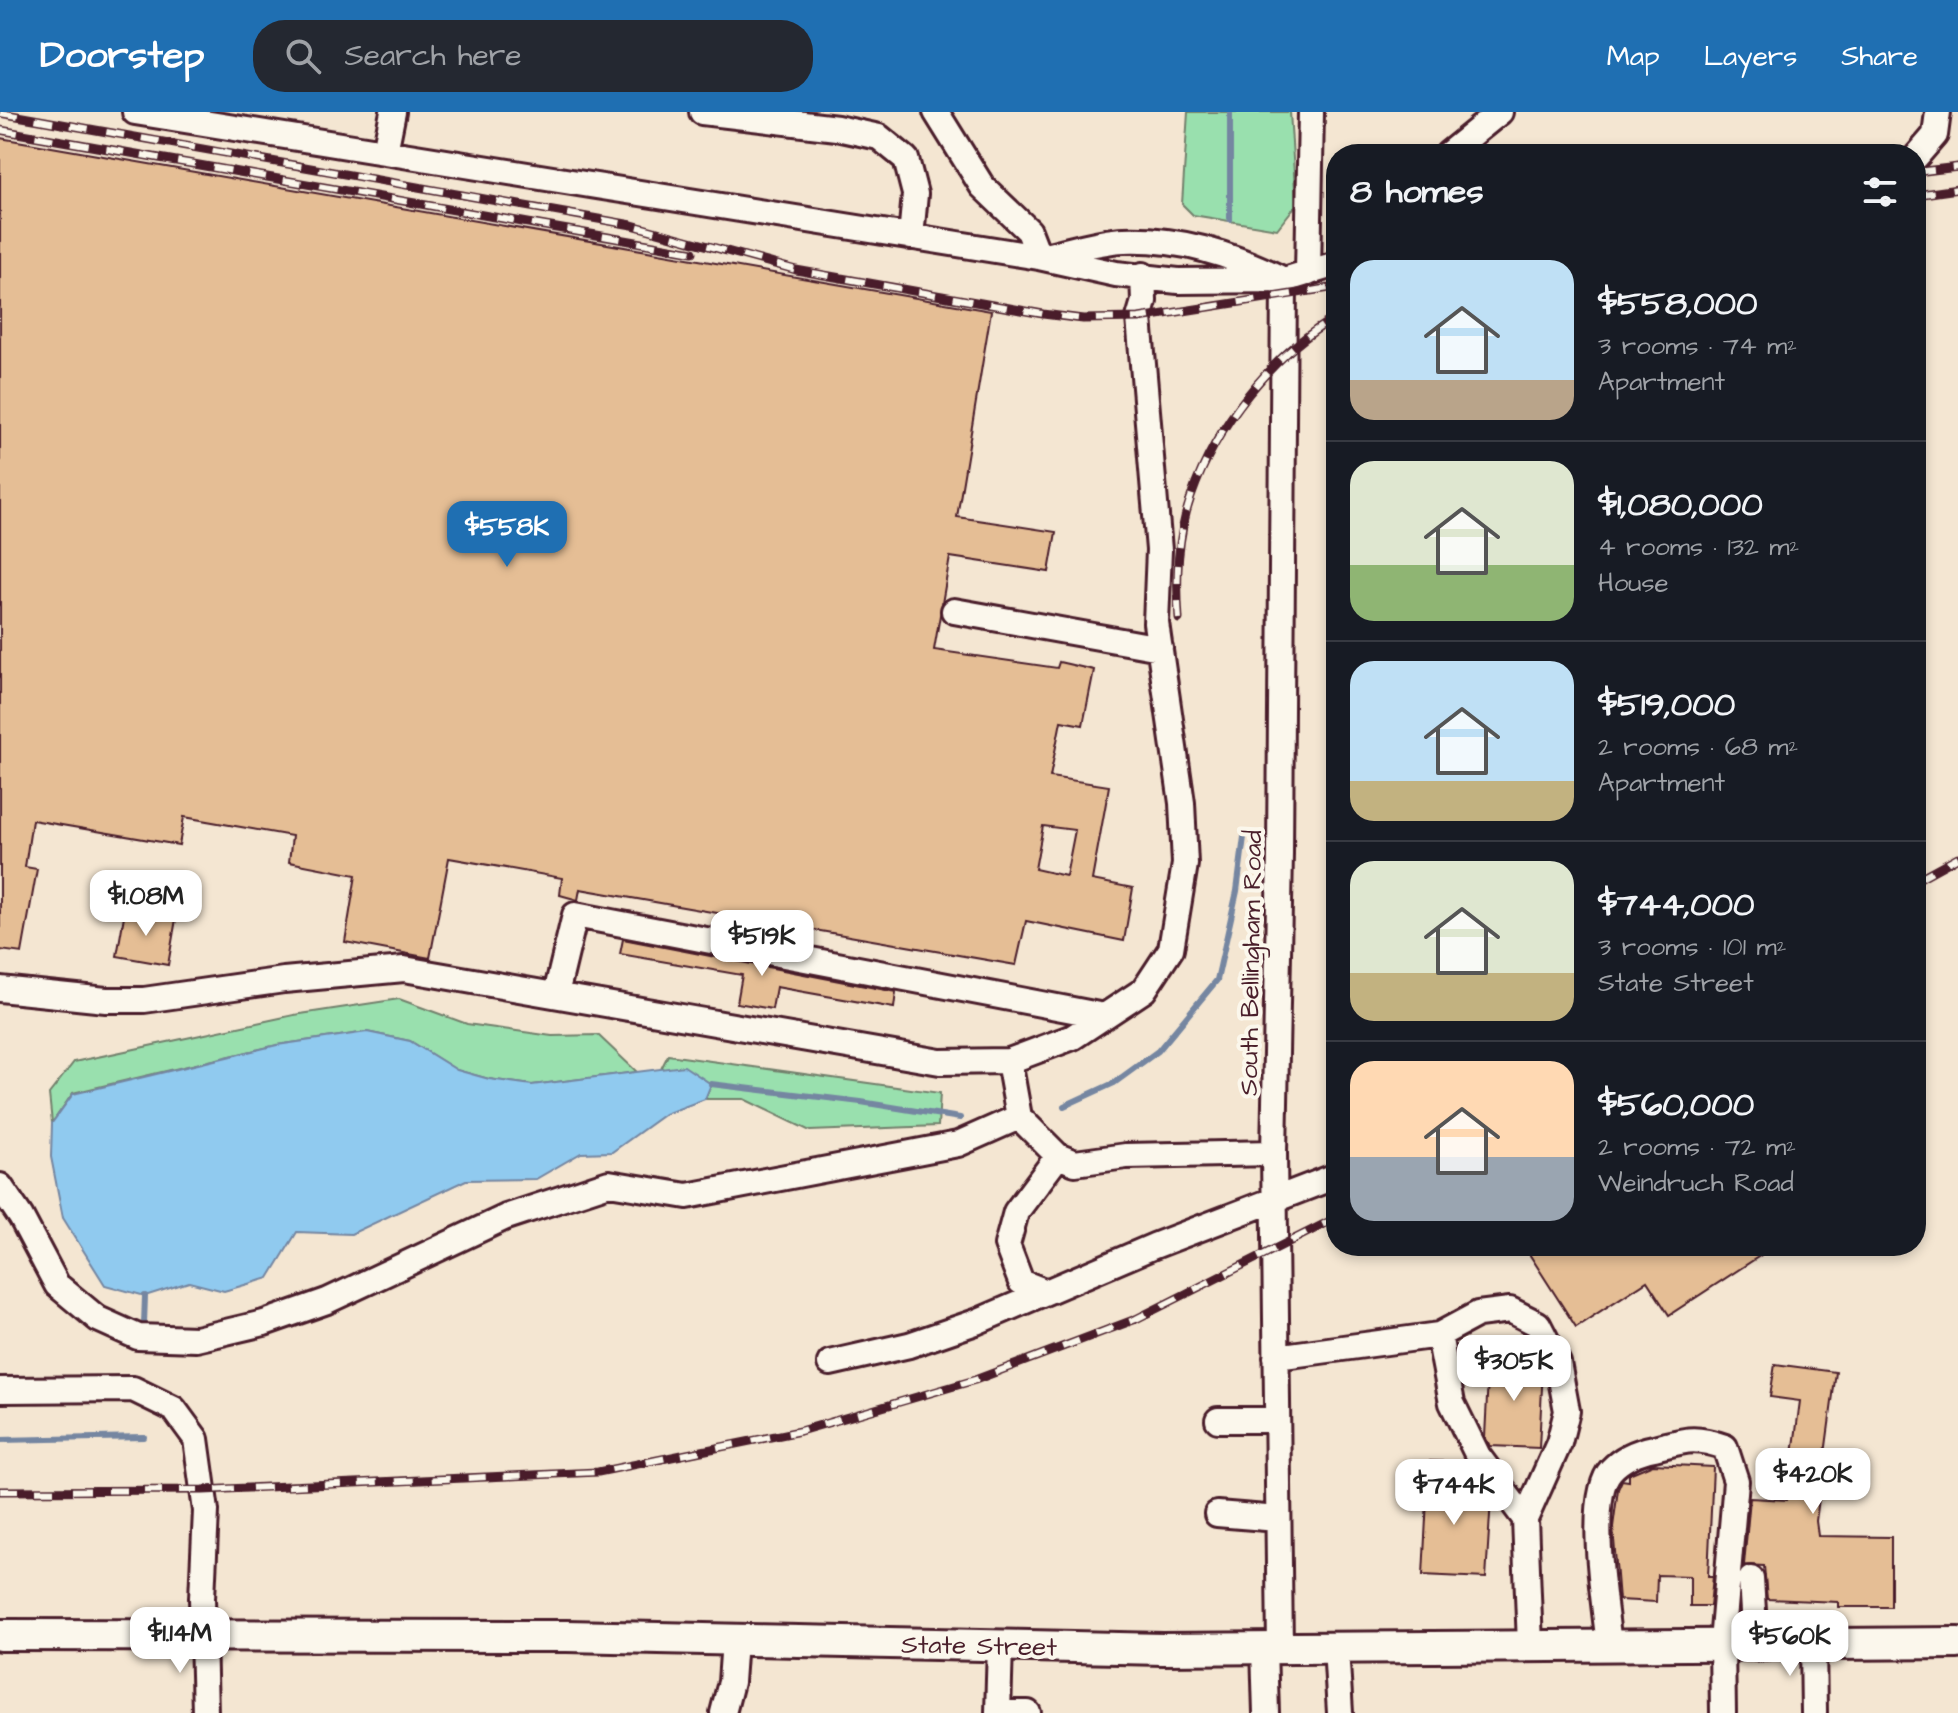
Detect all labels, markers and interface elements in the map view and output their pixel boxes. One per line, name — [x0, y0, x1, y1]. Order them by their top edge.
search box — [253, 20, 813, 92]
text: Doorstep — [40, 30, 205, 82]
icon: search — [281, 34, 325, 78]
text: Search here — [345, 35, 522, 77]
text: Map — [1607, 37, 1660, 76]
text: Layers — [1704, 37, 1797, 76]
text: Share — [1841, 37, 1918, 76]
text: 8 homes — [1350, 168, 1484, 216]
icon: filters — [1858, 170, 1902, 214]
text: $558,000 — [1598, 280, 1758, 328]
icon: home — [1414, 292, 1510, 388]
text: 3 rooms · 74 m² — [1598, 328, 1797, 364]
text: Apartment — [1598, 364, 1725, 400]
text: $1,080,000 — [1598, 481, 1763, 529]
icon: home — [1414, 493, 1510, 589]
pin: $558K — [451, 501, 563, 569]
text: $558K — [465, 509, 549, 545]
text: 4 rooms · 132 m² — [1598, 529, 1799, 565]
text: House — [1598, 565, 1669, 601]
text: $519,000 — [1598, 681, 1735, 729]
icon: home — [1414, 693, 1510, 789]
text: 2 rooms · 68 m² — [1598, 729, 1798, 765]
text: Apartment — [1598, 765, 1725, 801]
street label: South Bellingham Road — [1231, 830, 1273, 1096]
pin: $1.08M — [81, 870, 211, 938]
text: $1.08M — [108, 878, 184, 914]
text: $744,000 — [1598, 881, 1755, 929]
icon: home — [1414, 893, 1510, 989]
pin: $519K — [706, 910, 818, 978]
text: $519K — [729, 918, 795, 954]
text: 3 rooms · 101 m² — [1598, 929, 1786, 965]
text: State Street — [1598, 965, 1754, 1001]
text: $560,000 — [1598, 1081, 1754, 1129]
icon: home — [1414, 1093, 1510, 1189]
text: 2 rooms · 72 m² — [1598, 1129, 1796, 1165]
text: Weindruch Road — [1598, 1165, 1794, 1201]
pin: $305K — [1458, 1335, 1570, 1403]
text: $305K — [1475, 1343, 1553, 1379]
pin: $420K — [1757, 1448, 1869, 1516]
text: $420K — [1773, 1456, 1853, 1492]
pin: $744K — [1398, 1459, 1510, 1527]
text: $744K — [1413, 1467, 1495, 1503]
pin: $1.14M — [115, 1607, 245, 1675]
pin: $560K — [1734, 1610, 1846, 1678]
text: $1.14M — [148, 1615, 212, 1651]
text: $560K — [1749, 1618, 1831, 1654]
street label: State Street — [901, 1627, 1058, 1665]

